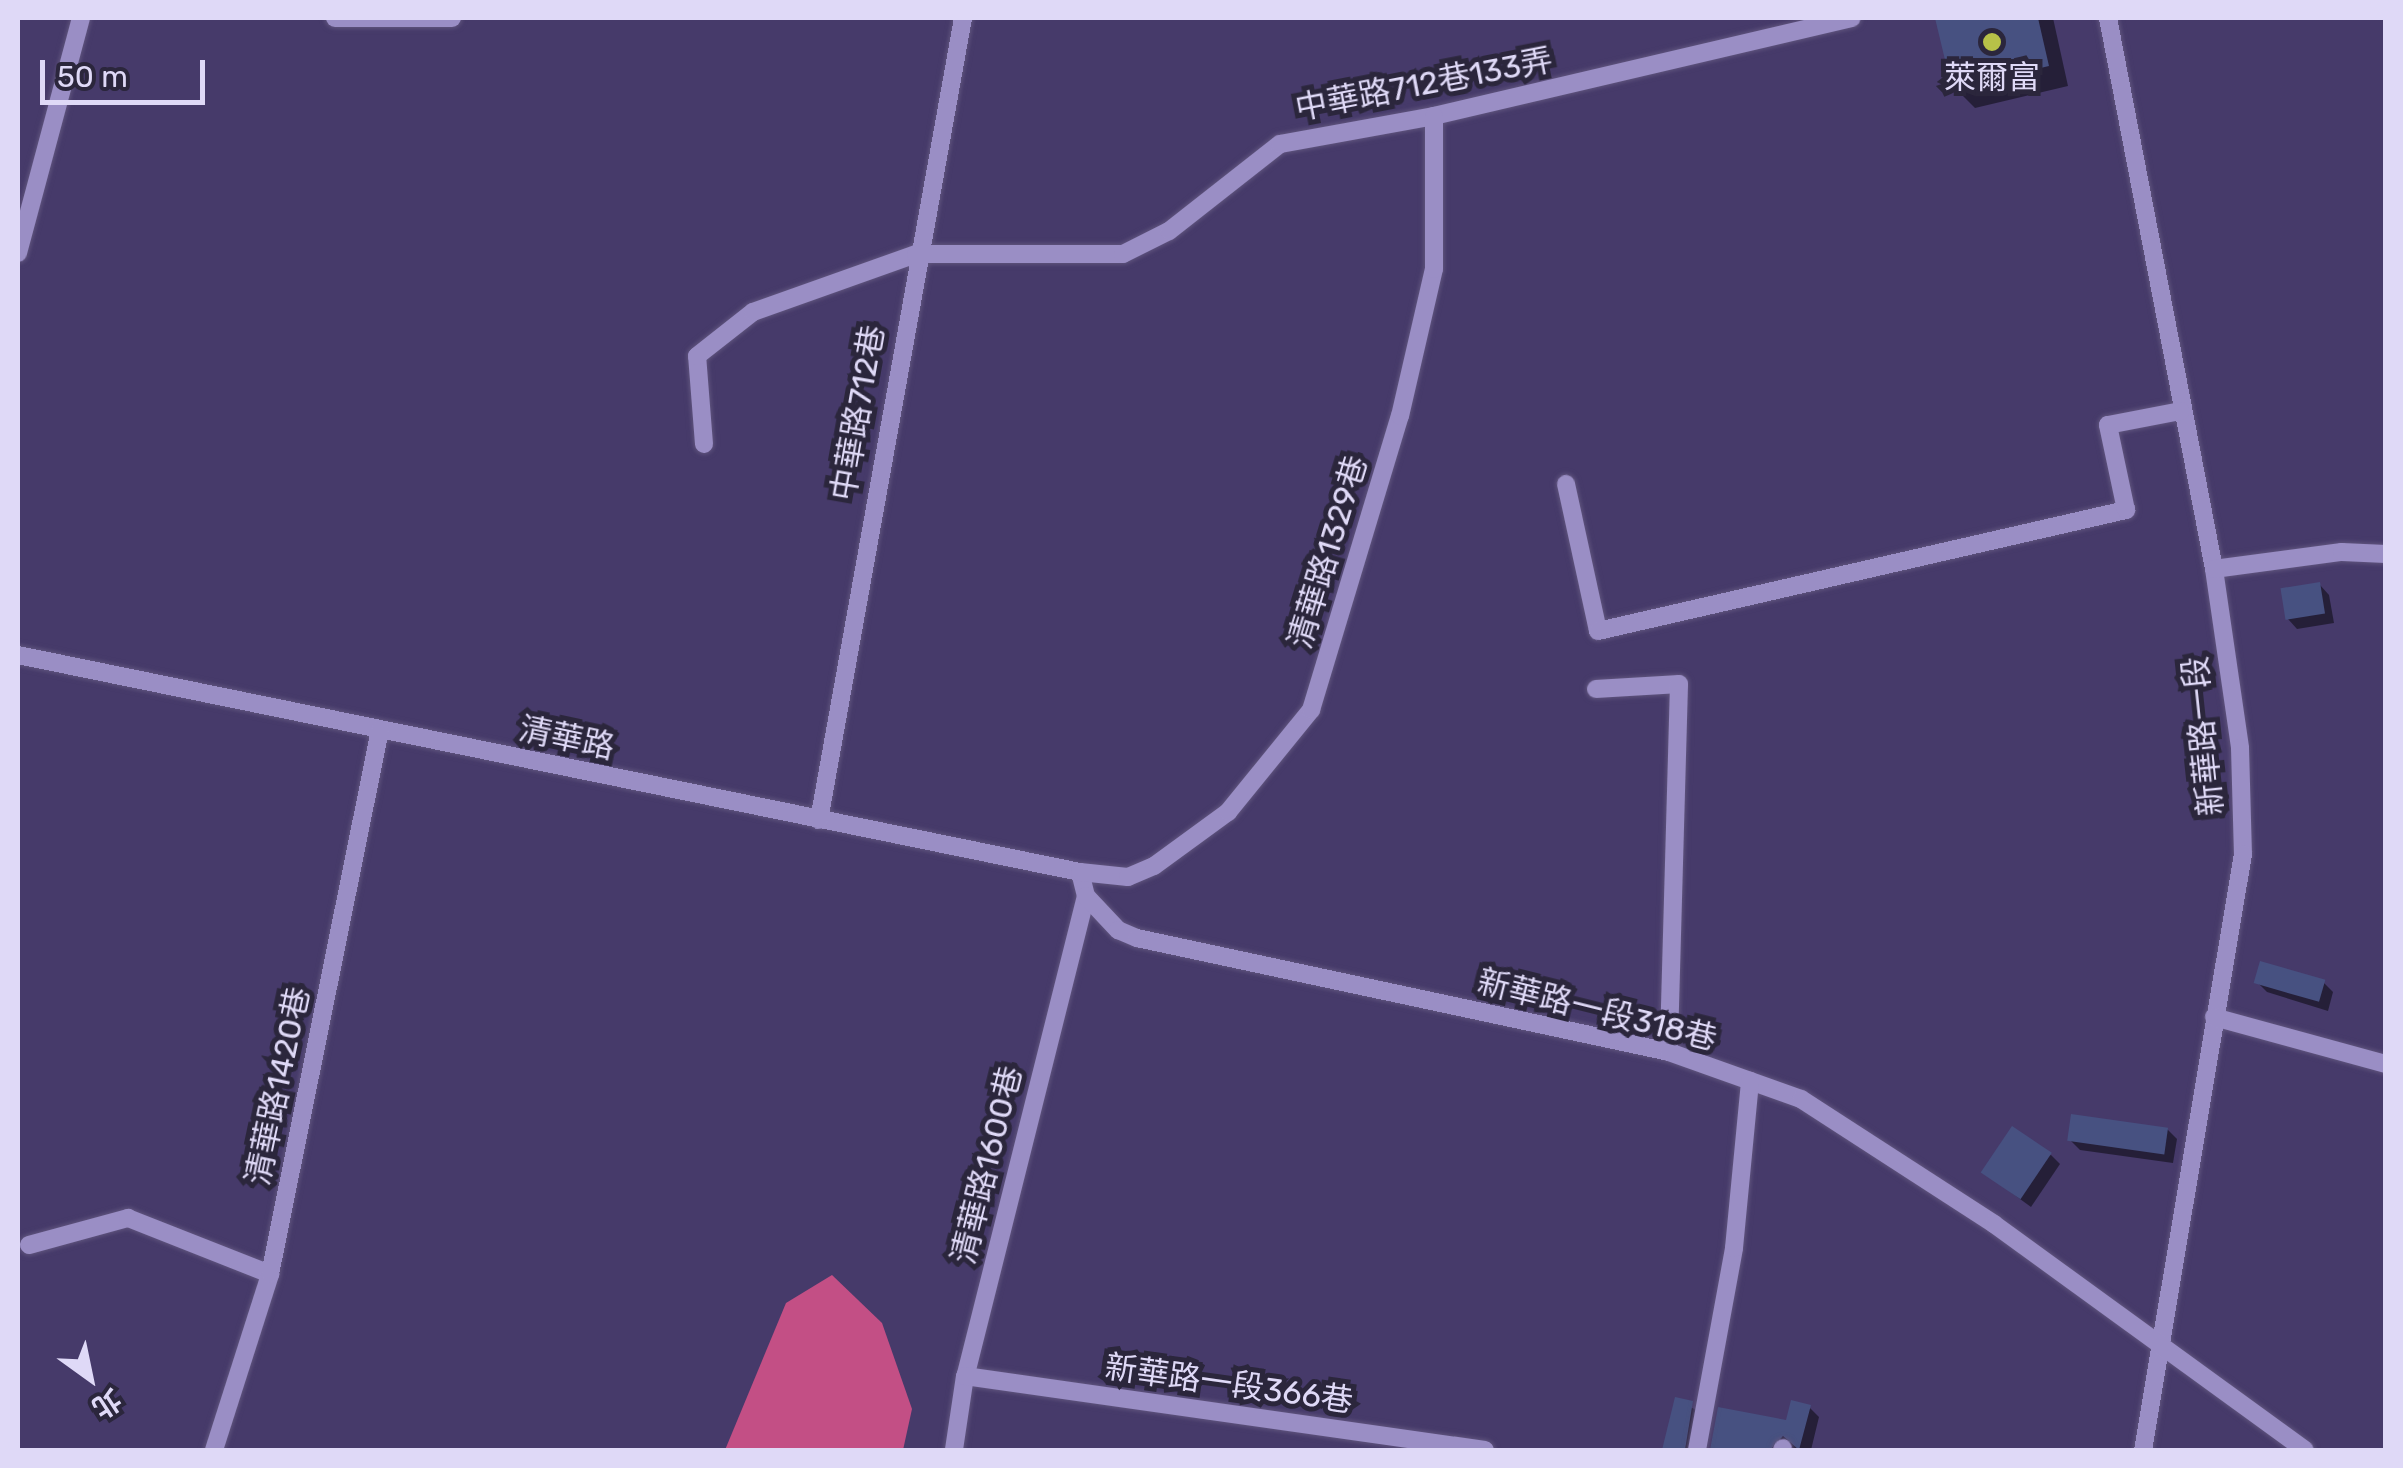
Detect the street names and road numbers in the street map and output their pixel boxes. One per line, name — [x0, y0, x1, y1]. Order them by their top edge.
street label: 中華路712巷133弄 — [1292, 40, 1556, 128]
street label: 中華路712巷 — [824, 323, 892, 503]
street label: 清華路1329巷 — [1281, 451, 1375, 653]
street label: 新華路一段 — [2176, 654, 2230, 818]
street label: 清華路 — [516, 709, 618, 767]
street label: 新華路一段318巷 — [1474, 962, 1720, 1058]
street label: 清華路1420巷 — [238, 984, 318, 1188]
street label: 清華路1600巷 — [944, 1063, 1030, 1267]
street label: 新華路一段366巷 — [1103, 1348, 1355, 1420]

